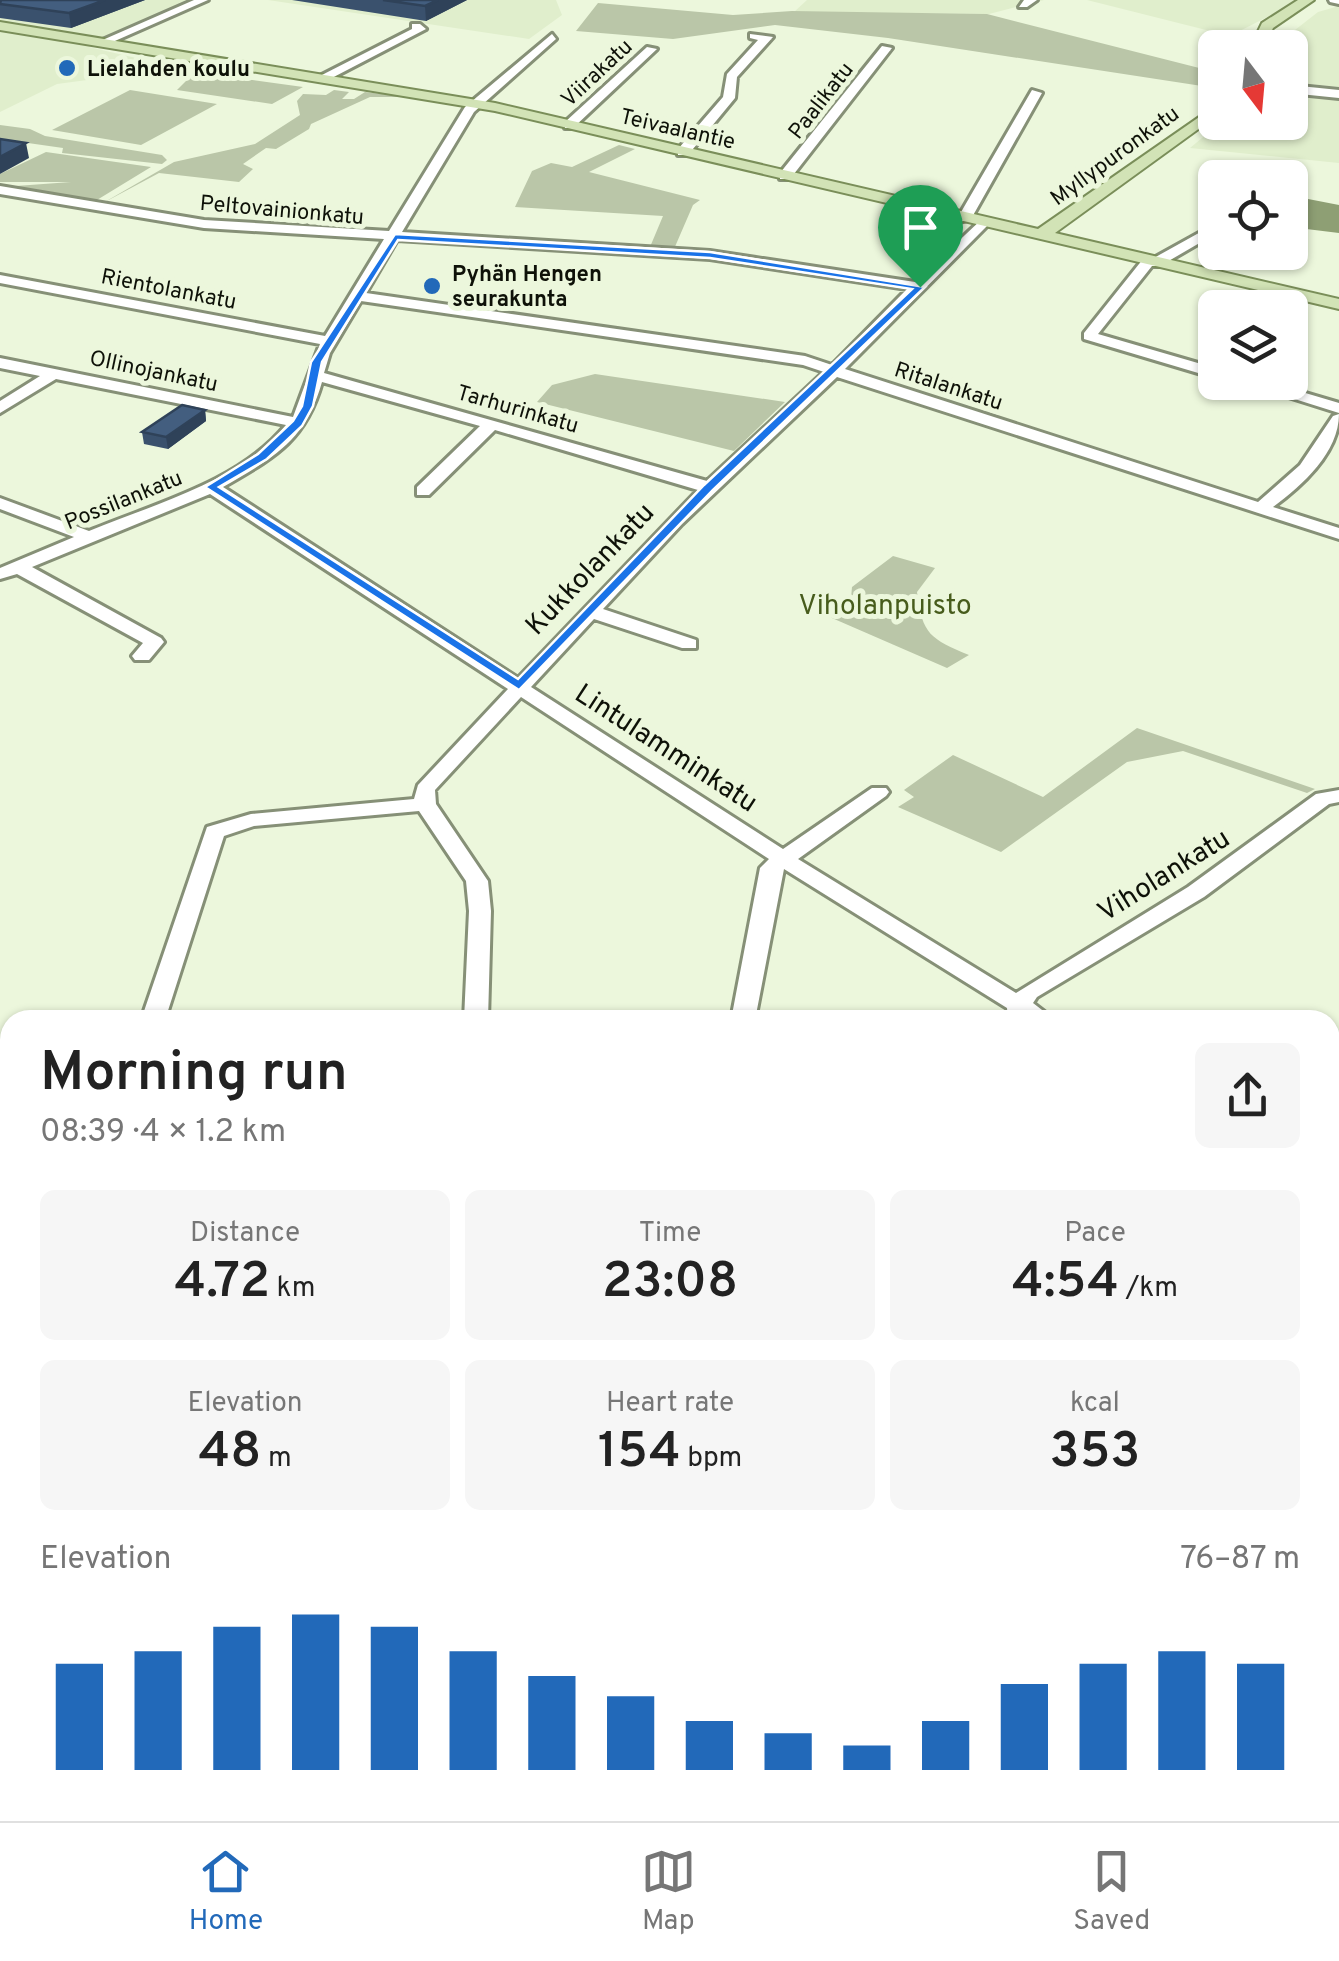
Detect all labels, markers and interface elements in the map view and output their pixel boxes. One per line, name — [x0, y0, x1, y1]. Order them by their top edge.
north arrow — [1198, 30, 1308, 140]
map controls — [1198, 30, 1308, 400]
street label: Viirakatu — [556, 34, 639, 114]
marker: Lielahden koulu — [56, 57, 78, 79]
place label: Lielahden koulu — [87, 57, 250, 84]
street label: Paalikatu — [783, 58, 860, 146]
street label: Myllypuronkatu — [1046, 101, 1185, 213]
street label: Teivaalantie — [617, 104, 738, 157]
button: locate — [1198, 160, 1308, 270]
pin — [878, 185, 963, 288]
street label: Peltovainionkatu — [199, 191, 365, 232]
icon: arrive — [893, 200, 948, 255]
place label: Pyhän Hengen seurakunta — [452, 262, 602, 314]
street label: Rientolankatu — [99, 264, 238, 317]
marker: Pyhän Hengen seurakunta — [421, 275, 443, 297]
button: layers — [1198, 290, 1308, 400]
street label: Ollinojankatu — [87, 346, 220, 399]
street label: Ritalankatu — [891, 357, 1006, 418]
street label: Tarhurinkatu — [453, 380, 581, 441]
street label: Possilankatu — [61, 465, 187, 537]
street label: Kukkolankatu — [519, 496, 663, 644]
park label: Viholanpuisto — [798, 589, 972, 625]
street label: Lintulamminkatu — [567, 677, 764, 822]
street label: Viholankatu — [1092, 822, 1238, 931]
text: Morning run — [40, 1040, 348, 1110]
button: share — [1195, 1043, 1300, 1148]
text: 08:39 · 4 × 1.2 km — [40, 1113, 286, 1153]
text: Distance — [190, 1216, 300, 1252]
text: Time — [639, 1216, 701, 1252]
text: Pace — [1064, 1216, 1126, 1252]
text: 4.72 — [175, 1252, 270, 1315]
text: 23:08 — [602, 1252, 738, 1315]
text: 4:54 — [1012, 1252, 1119, 1315]
text: km — [270, 1271, 315, 1307]
text: /km — [1119, 1271, 1178, 1307]
text: Elevation — [187, 1386, 303, 1422]
text: Heart rate — [606, 1386, 734, 1422]
text: kcal — [1070, 1386, 1120, 1422]
text: 48 — [198, 1422, 261, 1485]
text: 154 — [598, 1422, 681, 1485]
text: 353 — [1050, 1422, 1140, 1485]
text: m — [261, 1441, 292, 1477]
text: bpm — [681, 1441, 742, 1477]
text: Elevation — [40, 1540, 172, 1580]
text: 76–87 m — [1180, 1540, 1300, 1580]
tab: Home — [189, 1844, 263, 1940]
tab: Map — [641, 1844, 696, 1940]
tab: Saved — [1073, 1844, 1150, 1940]

